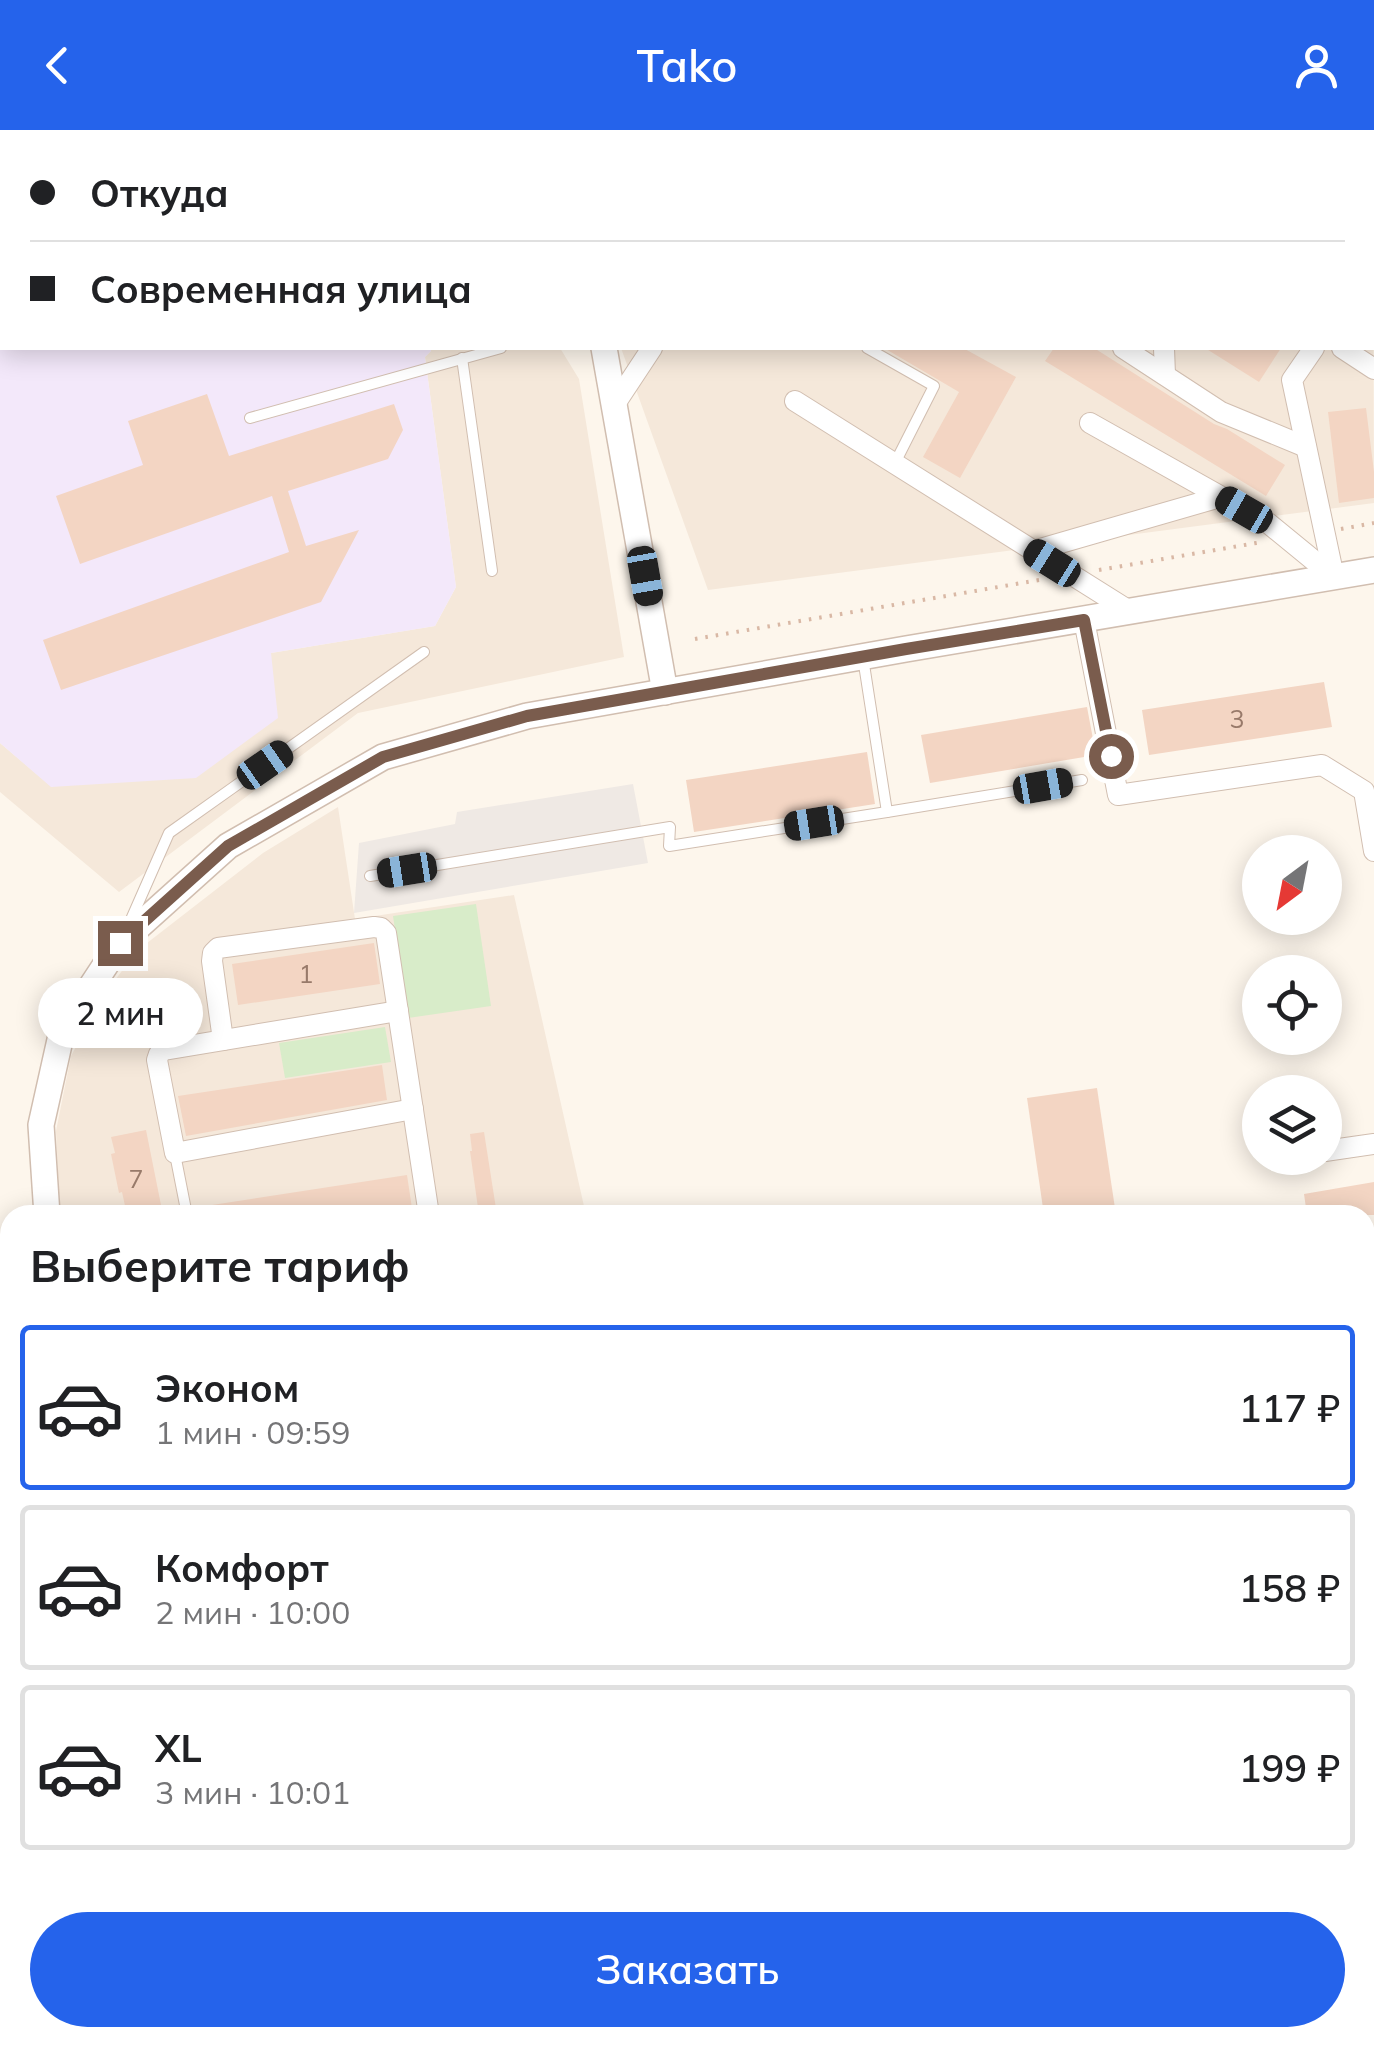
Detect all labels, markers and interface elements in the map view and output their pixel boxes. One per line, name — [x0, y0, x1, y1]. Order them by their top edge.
text: Tako — [637, 37, 738, 93]
icon: back — [30, 38, 85, 93]
icon: person — [1289, 38, 1344, 93]
text: Откуда — [90, 169, 229, 217]
text: Современная улица — [90, 265, 472, 313]
car — [1211, 482, 1277, 538]
car — [1019, 534, 1085, 592]
car — [625, 544, 665, 608]
house number: 3 — [1229, 703, 1245, 734]
route start — [1089, 734, 1134, 779]
car — [232, 736, 298, 794]
car — [1011, 766, 1075, 806]
car — [782, 803, 846, 843]
north arrow — [1242, 835, 1342, 935]
map controls — [1242, 835, 1342, 1175]
car — [375, 850, 439, 890]
route end — [98, 921, 143, 966]
button: locate — [1242, 955, 1342, 1055]
house number: 1 — [298, 958, 314, 989]
callout: 2 мин — [38, 978, 202, 1048]
text: 2 мин — [76, 993, 165, 1033]
button: layers — [1242, 1075, 1342, 1175]
house number: 7 — [128, 1163, 144, 1194]
text: Выберите тариф — [30, 1237, 410, 1293]
icon: car — [35, 1363, 125, 1453]
text: Эконом — [155, 1364, 299, 1412]
text: 117 ₽ — [1239, 1384, 1340, 1432]
text: 1 мин · 09:59 — [155, 1412, 350, 1452]
icon: car — [35, 1543, 125, 1633]
text: Комфорт — [155, 1544, 329, 1592]
text: 158 ₽ — [1239, 1564, 1340, 1612]
text: 2 мин · 10:00 — [155, 1592, 350, 1632]
icon: car — [35, 1723, 125, 1813]
text: XL — [155, 1724, 202, 1772]
text: 199 ₽ — [1239, 1744, 1340, 1792]
text: 3 мин · 10:01 — [155, 1772, 350, 1812]
button: Заказать — [30, 1912, 1345, 2027]

